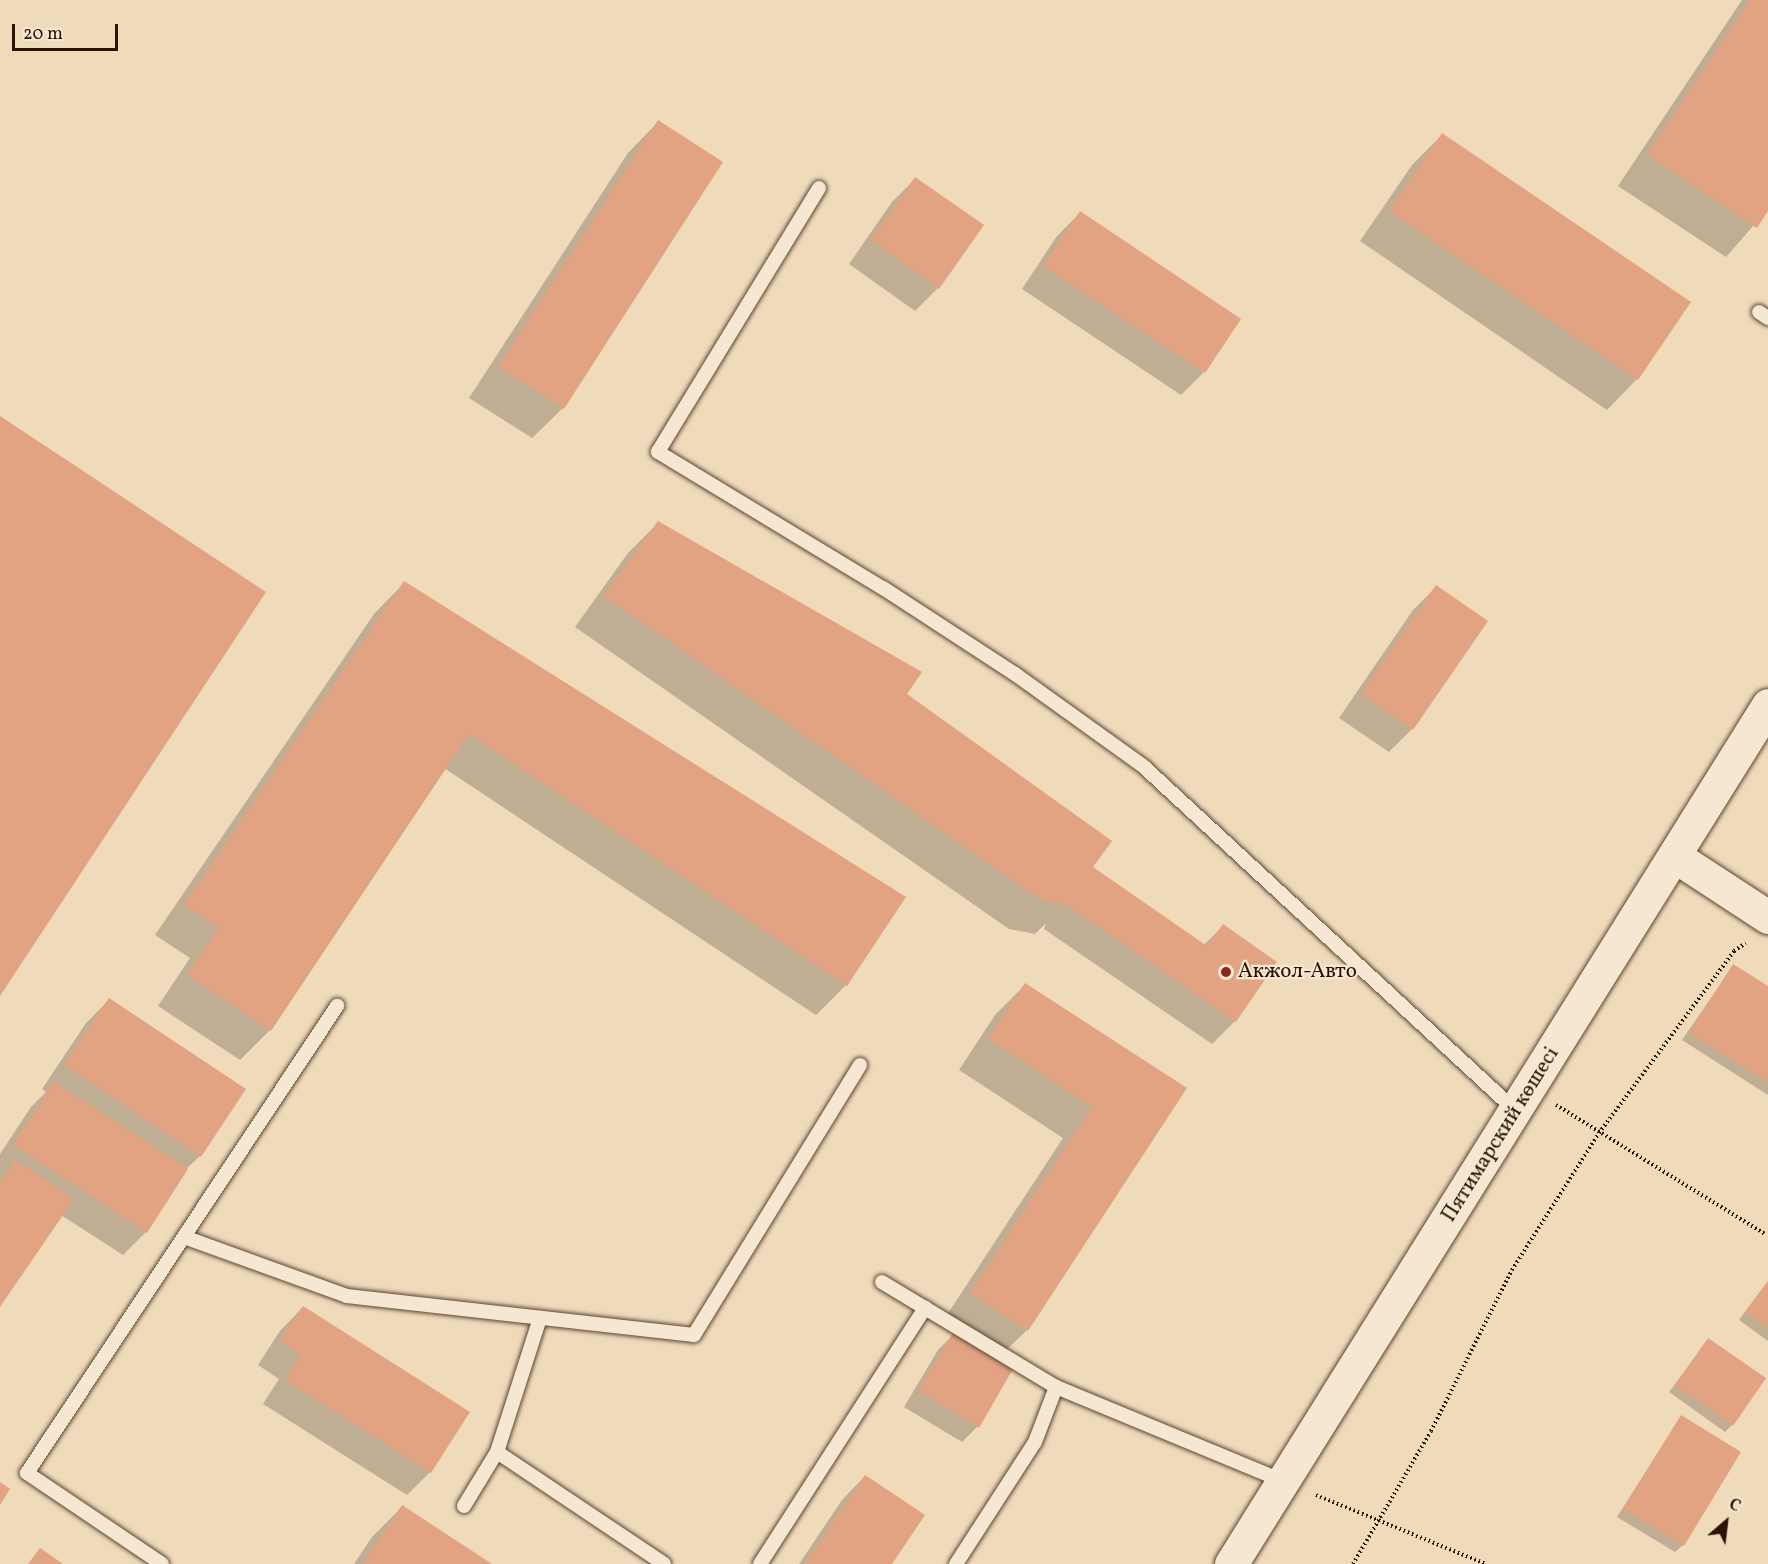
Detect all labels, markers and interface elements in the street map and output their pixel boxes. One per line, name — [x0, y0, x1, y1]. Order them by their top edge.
scale bar — [15, 12, 122, 50]
text: 20 m — [23, 22, 63, 47]
place label: Акжол-Авто — [1238, 959, 1357, 985]
marker: Акжол-Авто — [1219, 965, 1233, 979]
street label: Пятимарский көшесі — [1437, 1043, 1565, 1227]
north arrow — [1696, 1492, 1756, 1552]
text: С — [1725, 1494, 1744, 1518]

